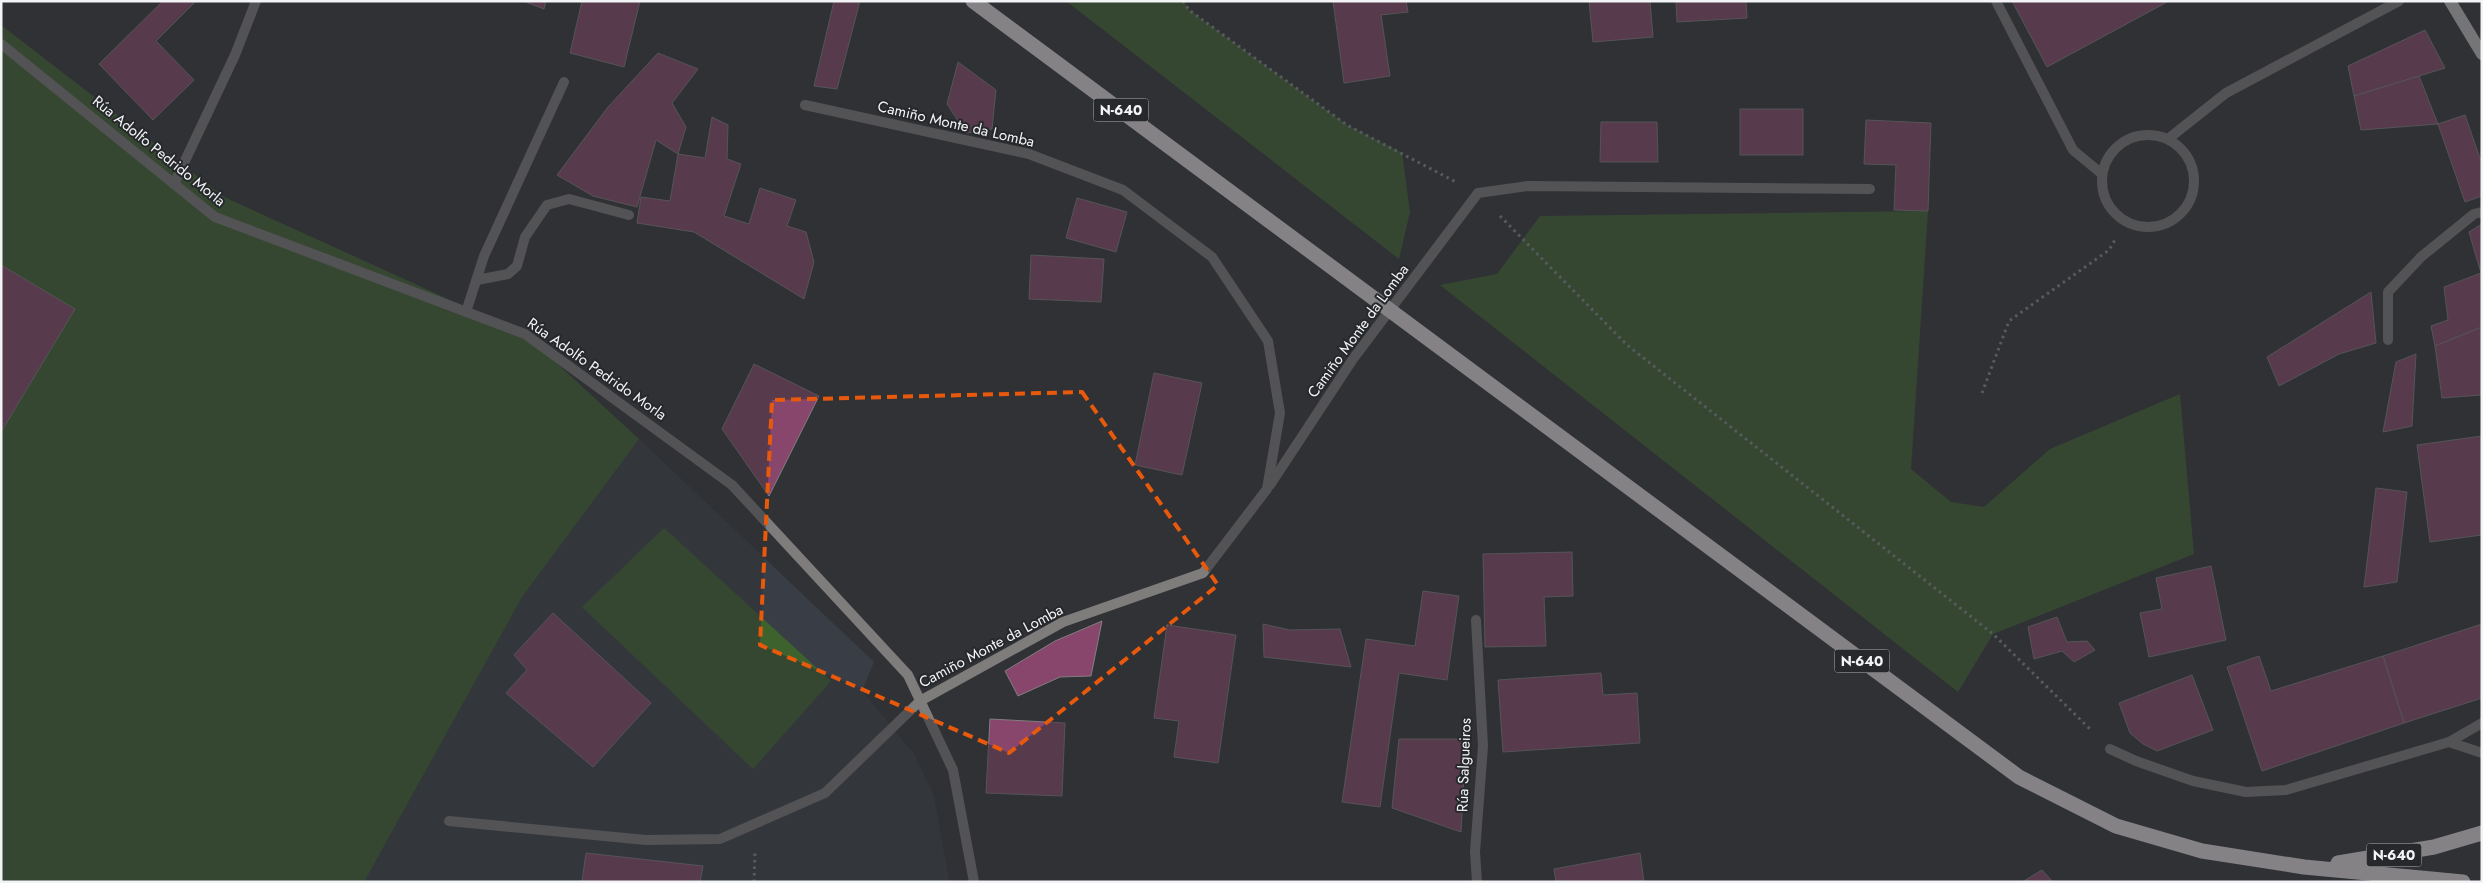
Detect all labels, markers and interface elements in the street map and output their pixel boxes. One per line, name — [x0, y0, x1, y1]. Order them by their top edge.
street label: Rúa Adolfo Pedrido Morla — [88, 90, 230, 212]
street label: Camiño Monte da Lomba — [875, 95, 1037, 153]
road number: N-640 — [1094, 98, 1148, 122]
street label: Camiño Monte da Lomba — [1302, 260, 1414, 402]
street label: Rúa Adolfo Pedrido Morla — [523, 313, 671, 425]
street label: Camiño Monte da Lomba — [915, 599, 1067, 693]
road number: N-640 — [1834, 649, 1890, 672]
street label: Rúa Salgueiros — [1451, 718, 1477, 812]
road number: N-640 — [2366, 844, 2422, 866]

